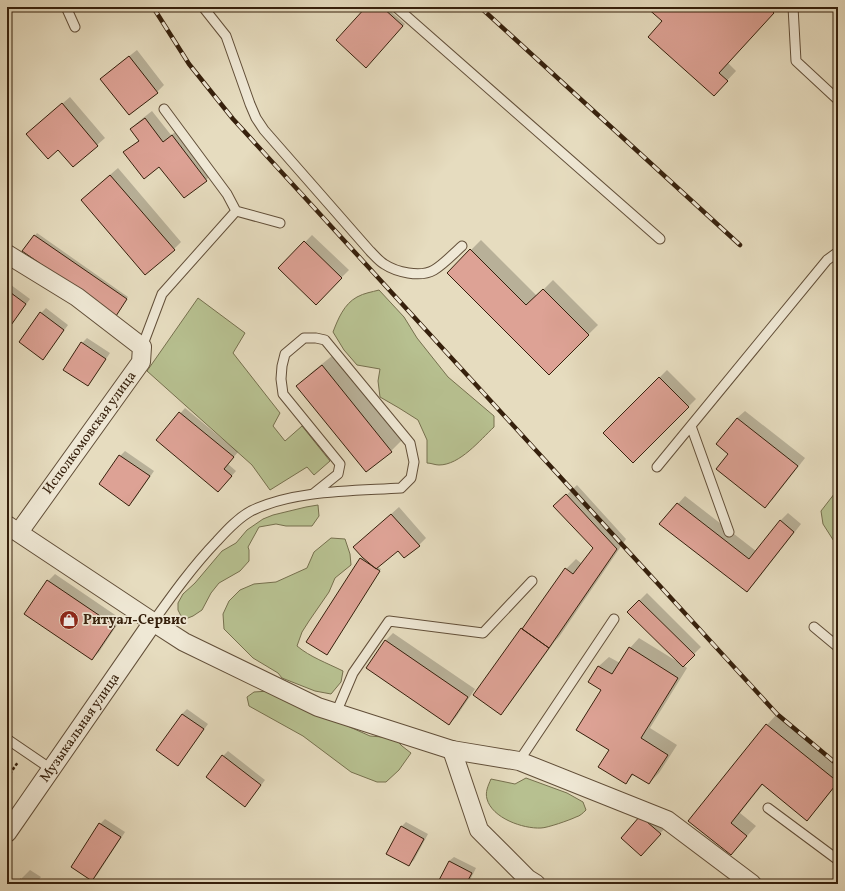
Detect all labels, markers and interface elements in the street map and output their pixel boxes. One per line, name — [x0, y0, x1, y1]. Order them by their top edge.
street label: Исполкомовская улица — [39, 368, 141, 498]
shop icon: Ритуал-Сервис — [58, 609, 80, 631]
place label: Ритуал-Сервис — [83, 611, 187, 630]
street label: Музыкальная улица — [35, 669, 124, 786]

